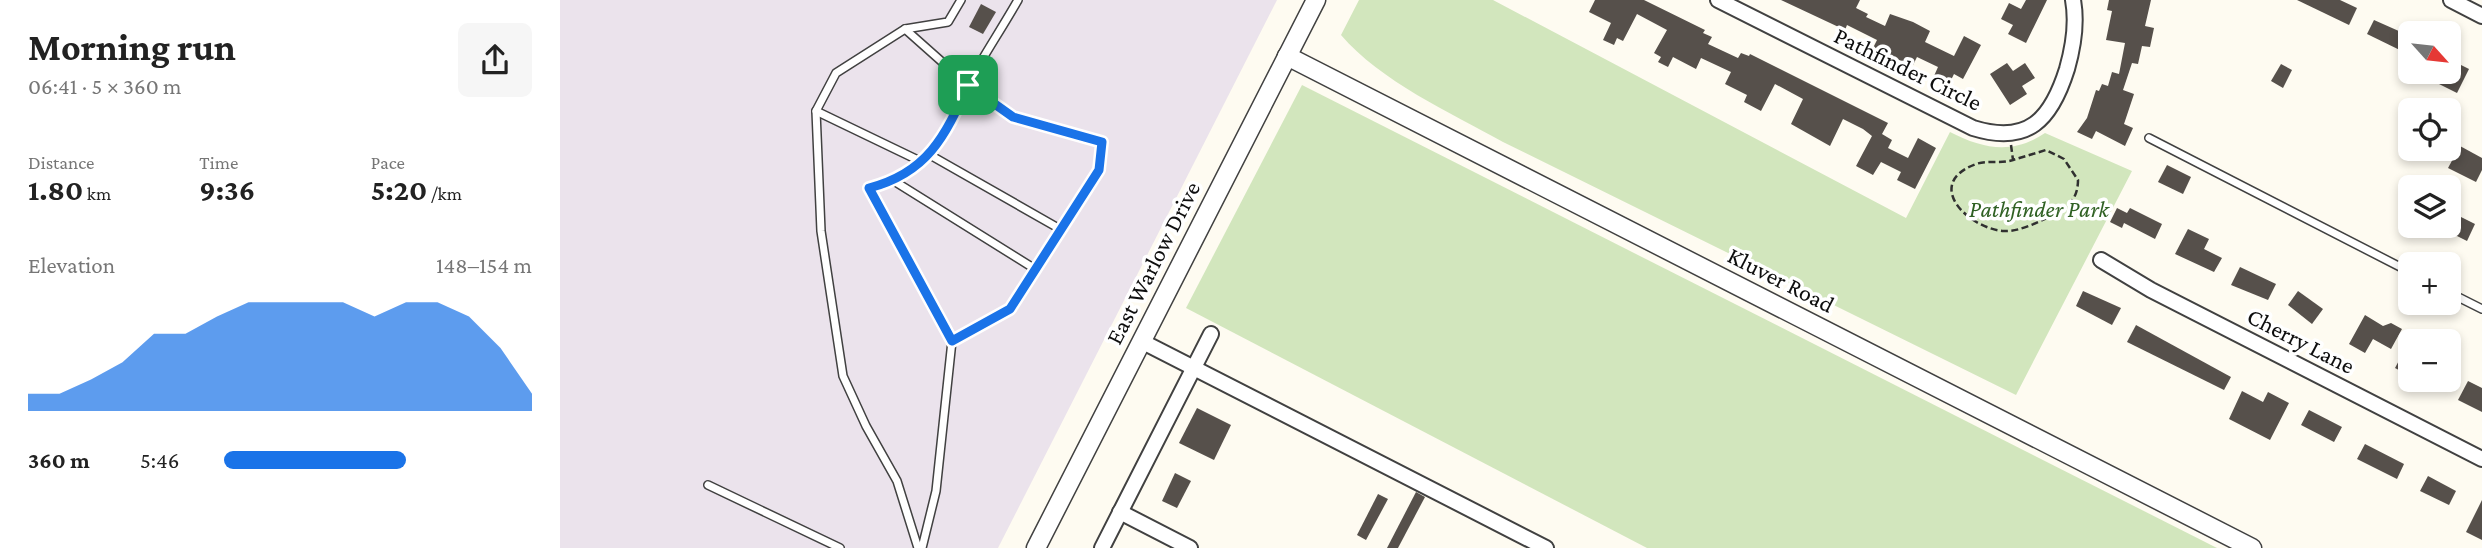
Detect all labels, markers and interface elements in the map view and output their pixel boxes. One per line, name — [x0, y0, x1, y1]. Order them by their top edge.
street label: Pathfinder Circle — [1830, 21, 1986, 116]
north arrow — [2398, 21, 2460, 84]
map controls — [2398, 21, 2461, 392]
button: share — [458, 23, 532, 97]
text: Morning run — [28, 26, 236, 68]
pin — [938, 55, 998, 115]
icon: arrive — [949, 66, 987, 104]
text: 06:41 · 5 × 360 m — [28, 73, 181, 99]
button: locate — [2398, 98, 2461, 161]
text: Distance — [28, 152, 94, 173]
text: Time — [199, 152, 238, 173]
text: Pace — [371, 152, 405, 173]
text: 1.80 — [28, 173, 83, 206]
text: 9:36 — [199, 173, 255, 206]
text: 5:20 — [371, 173, 427, 206]
button: layers — [2398, 175, 2461, 238]
street label: East Warlow Drive — [1100, 177, 1205, 349]
text: km — [83, 183, 111, 204]
text: /km — [427, 183, 462, 204]
park label: Pathfinder Park — [1969, 195, 2111, 222]
street label: Kluver Road — [1723, 241, 1839, 318]
text: Elevation — [28, 252, 115, 278]
text: 148–154 m — [436, 252, 532, 278]
button: + — [2398, 252, 2461, 315]
street label: Cherry Lane — [2243, 302, 2359, 379]
button: − — [2398, 329, 2461, 392]
text: 360 m — [28, 447, 90, 473]
text: 5:46 — [140, 447, 180, 473]

